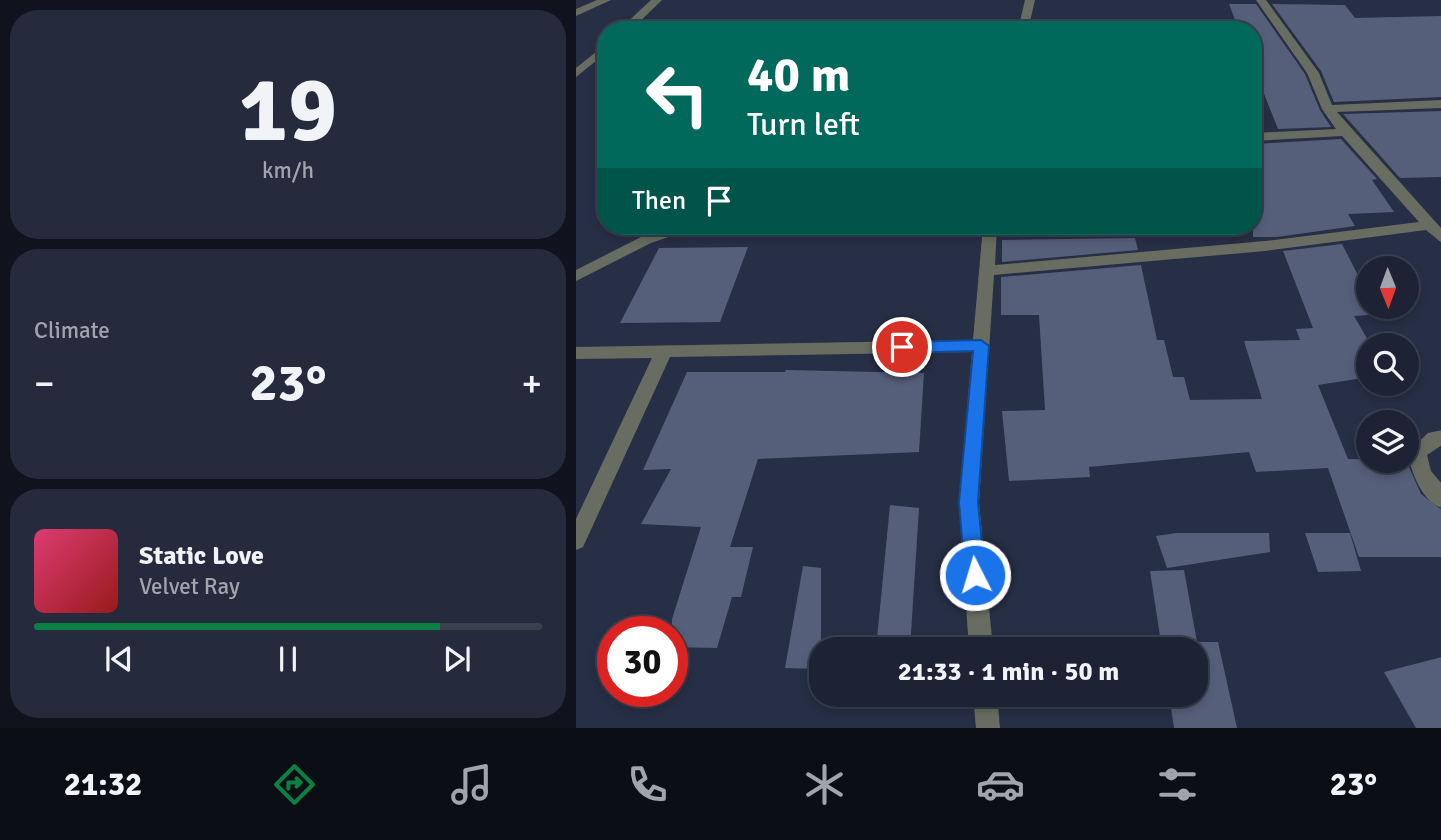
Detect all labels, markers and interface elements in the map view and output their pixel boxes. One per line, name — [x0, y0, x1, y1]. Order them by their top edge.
text: 40 m — [747, 45, 850, 105]
icon: left — [632, 49, 723, 140]
text: 19 — [239, 54, 337, 167]
text: Turn left — [747, 105, 860, 144]
text: km/h — [262, 156, 314, 185]
icon: arrive — [700, 182, 738, 220]
text: Then — [632, 185, 686, 217]
north arrow — [1356, 256, 1420, 318]
map controls — [1356, 256, 1419, 473]
text: Climate — [34, 316, 110, 345]
pin — [872, 317, 932, 377]
icon: arrive — [883, 328, 921, 366]
button: search — [1356, 333, 1419, 396]
text: 23° — [250, 351, 326, 415]
text: − — [34, 360, 55, 407]
text: + — [521, 360, 542, 407]
button: layers — [1356, 410, 1419, 473]
position arrow — [938, 538, 1012, 612]
text: Static Love — [139, 540, 264, 572]
text: Velvet Ray — [139, 572, 240, 601]
speed limit sign: 30 — [597, 616, 688, 707]
icon: previous — [100, 640, 138, 678]
icon: pause — [269, 640, 307, 678]
icon: next — [438, 640, 476, 678]
text: 21:33 · 1 min · 50 m — [898, 656, 1119, 688]
icon: directions — [270, 760, 319, 809]
icon: music — [447, 760, 496, 809]
icon: phone — [623, 760, 672, 809]
icon: climate — [800, 760, 849, 809]
icon: car — [976, 760, 1025, 809]
icon: filters — [1153, 760, 1202, 809]
text: 21:32 — [64, 765, 142, 804]
text: 23° — [1330, 765, 1377, 804]

